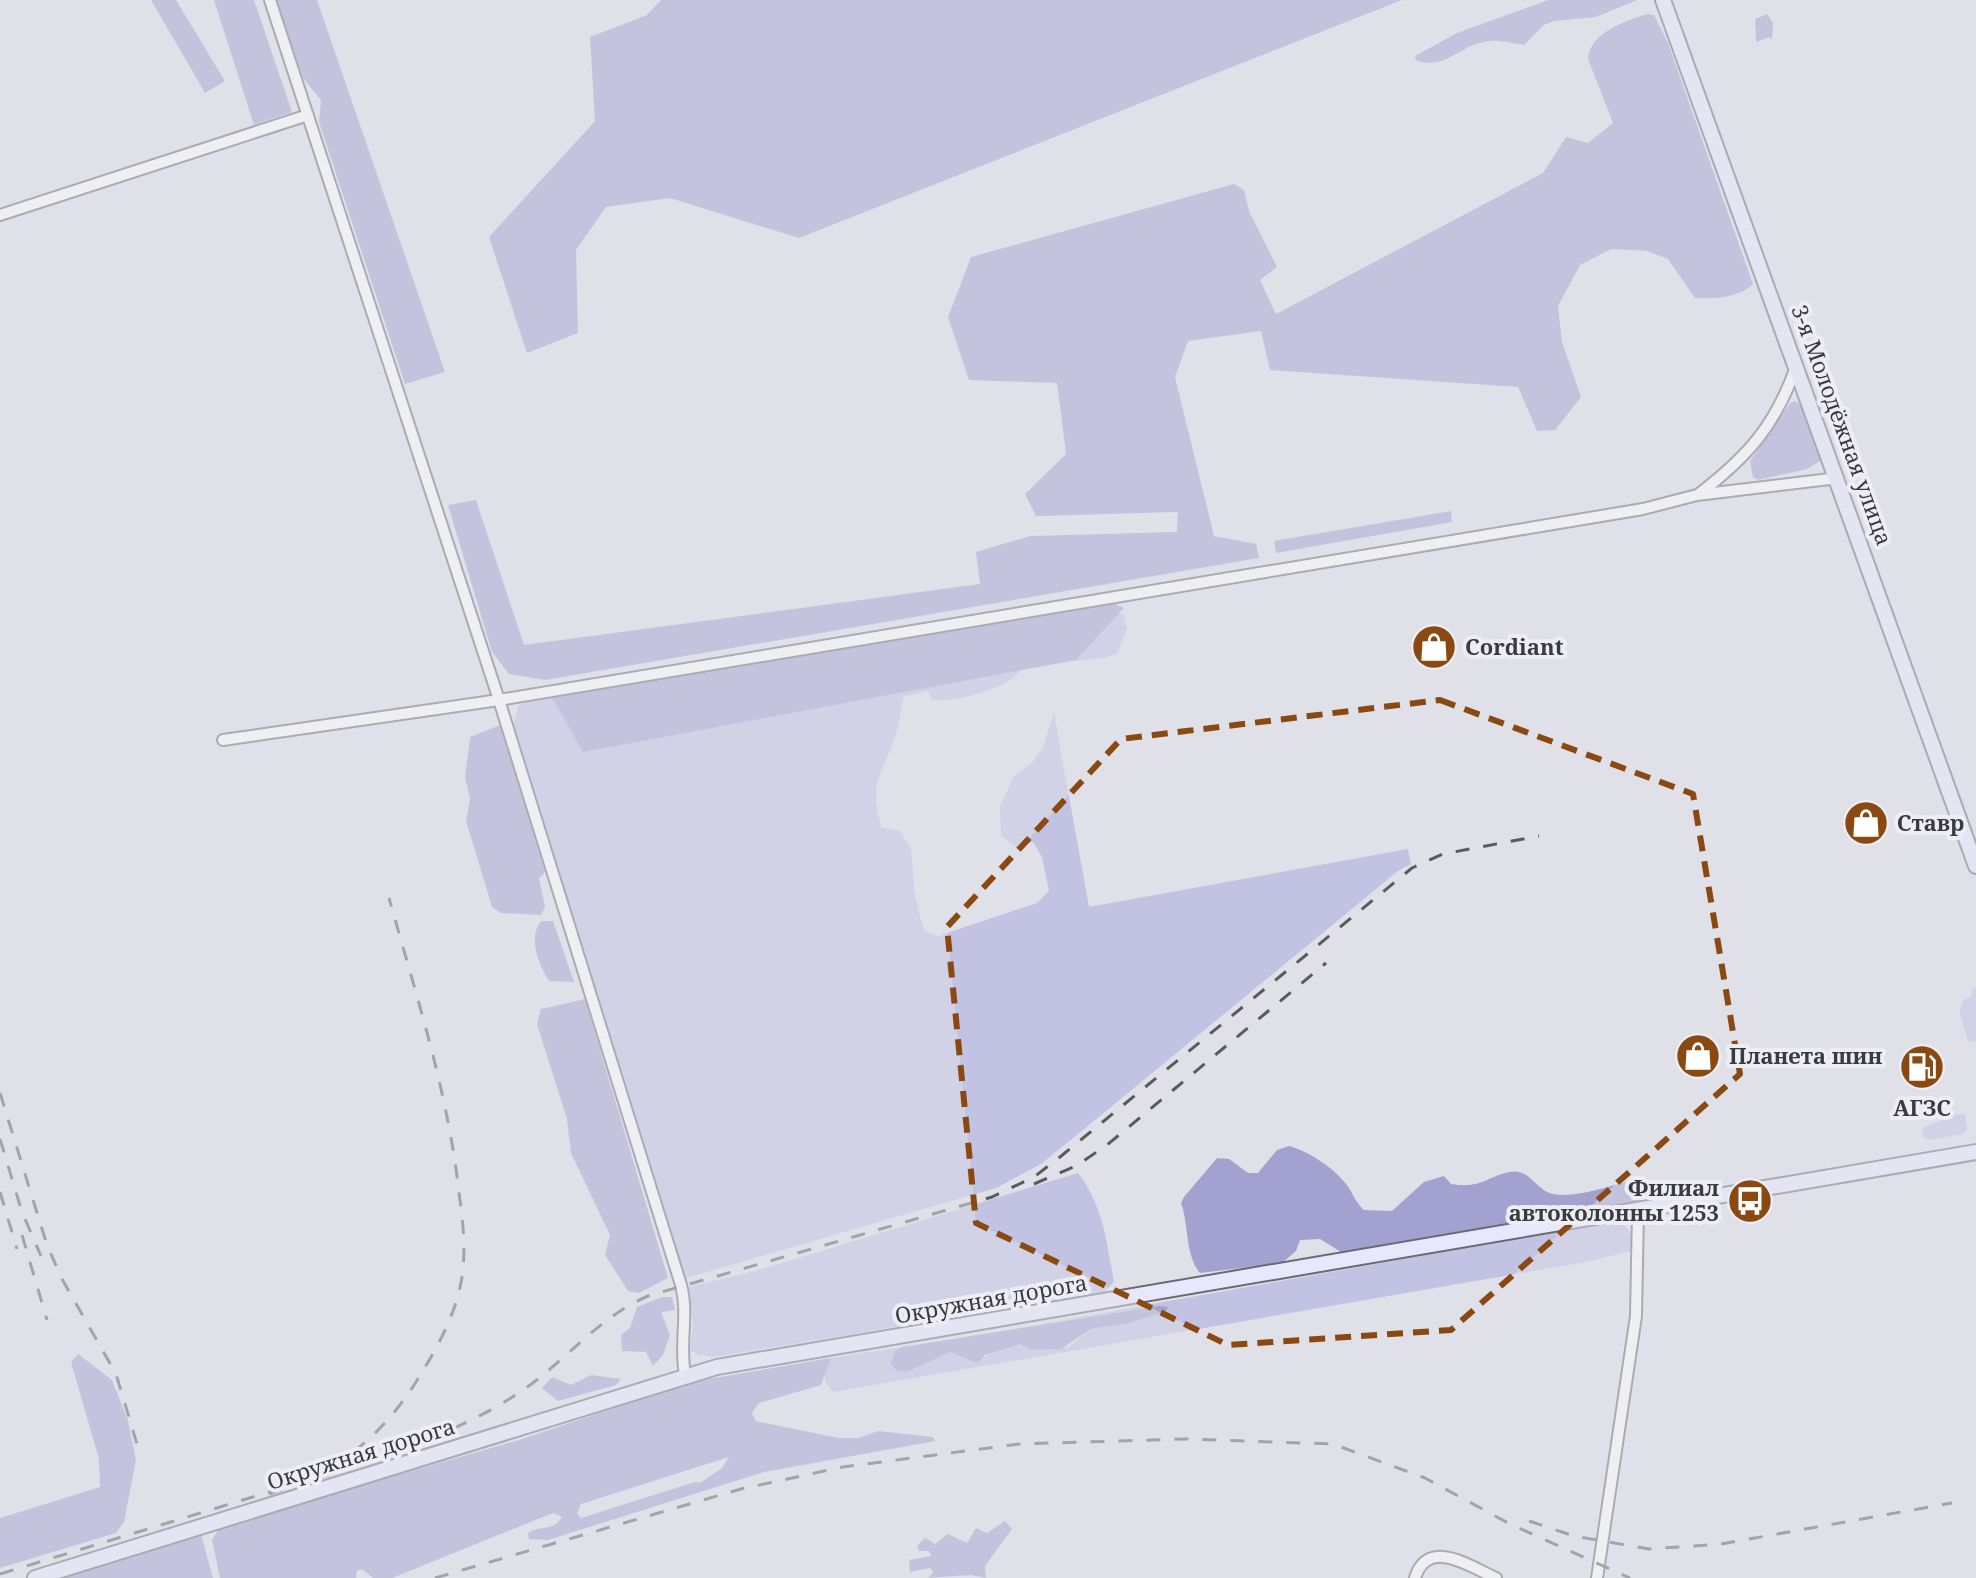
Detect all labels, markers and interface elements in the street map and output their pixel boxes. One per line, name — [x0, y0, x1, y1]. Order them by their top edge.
street label: 3-я Молодёжная улица — [1785, 300, 1900, 549]
shop icon: Cordiant — [1410, 623, 1458, 671]
place label: Cordiant — [1465, 631, 1564, 661]
shop icon: Ставр — [1842, 799, 1890, 847]
place label: Ставр — [1897, 807, 1964, 837]
shop icon: Планета шин — [1674, 1032, 1722, 1080]
place label: Планета шин — [1729, 1040, 1883, 1070]
fuel station icon: АГЗС — [1898, 1043, 1946, 1091]
place label: АГЗС — [1893, 1092, 1951, 1122]
place label: Филиал автоколонны 1253 — [1509, 1172, 1719, 1227]
bus stop icon: Филиал автоколонны 1253 — [1726, 1177, 1774, 1225]
street label: Окружная дорога — [892, 1266, 1089, 1330]
street label: Окружная дорога — [263, 1410, 458, 1496]

